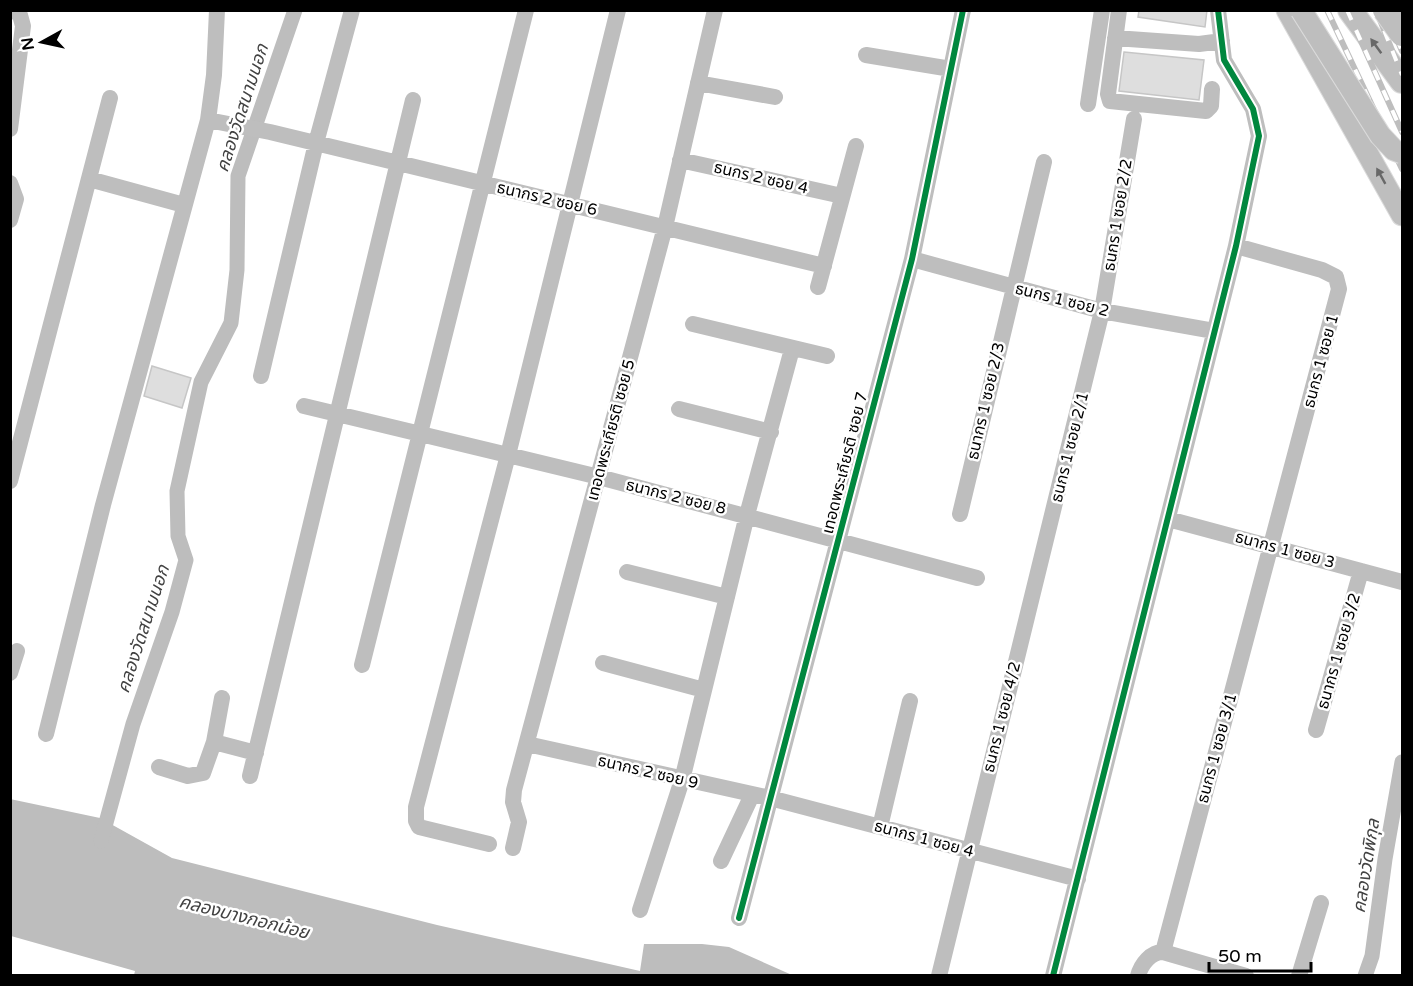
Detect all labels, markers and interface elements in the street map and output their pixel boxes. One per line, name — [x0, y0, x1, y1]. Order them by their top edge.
north arrow — [12, 12, 72, 72]
text: N — [17, 36, 39, 52]
one-way arrow — [1370, 38, 1383, 54]
water label: คลองวัดสนามนอก — [211, 40, 273, 175]
street label: ธนกร 2 ซอย 4 — [712, 157, 810, 199]
street label: ธนกร 1 ซอย 2/2 — [1099, 158, 1137, 272]
one-way arrow — [1375, 168, 1386, 184]
street label: ธนากร 2 ซอย 6 — [495, 178, 599, 220]
street label: ธนกร 1 ซอย 2 — [1013, 279, 1111, 321]
street label: ธนกร 1 ซอย 1 — [1299, 312, 1343, 410]
street label: ธนากร 1 ซอย 2/3 — [963, 340, 1009, 462]
street label: เทอดพระเกียรติ ซอย 5 — [582, 357, 640, 503]
street label: เทอดพระเกียรติ ซอย 7 — [818, 390, 872, 536]
street label: ธนกร 1 ซอย 2/1 — [1047, 390, 1093, 504]
street label: ธนากร 2 ซอย 8 — [624, 475, 728, 519]
street label: ธนากร 1 ซอย 3 — [1233, 527, 1337, 573]
water label: คลองวัดสนามนอก — [112, 561, 174, 696]
street label: ธนากร 1 ซอย 3/2 — [1313, 591, 1365, 711]
street label: ธนกร 1 ซอย 4/2 — [979, 660, 1025, 774]
street label: ธนกร 1 ซอย 3/1 — [1193, 691, 1241, 805]
street label: ธนากร 2 ซอย 9 — [596, 751, 700, 793]
street label: ธนากร 1 ซอย 4 — [872, 816, 976, 862]
water label: คลองวัดพิกุล — [1348, 817, 1384, 915]
water label: คลองบางกอกน้อย — [177, 890, 313, 944]
scale bar — [1209, 935, 1311, 973]
text: 50 m — [1218, 945, 1262, 967]

